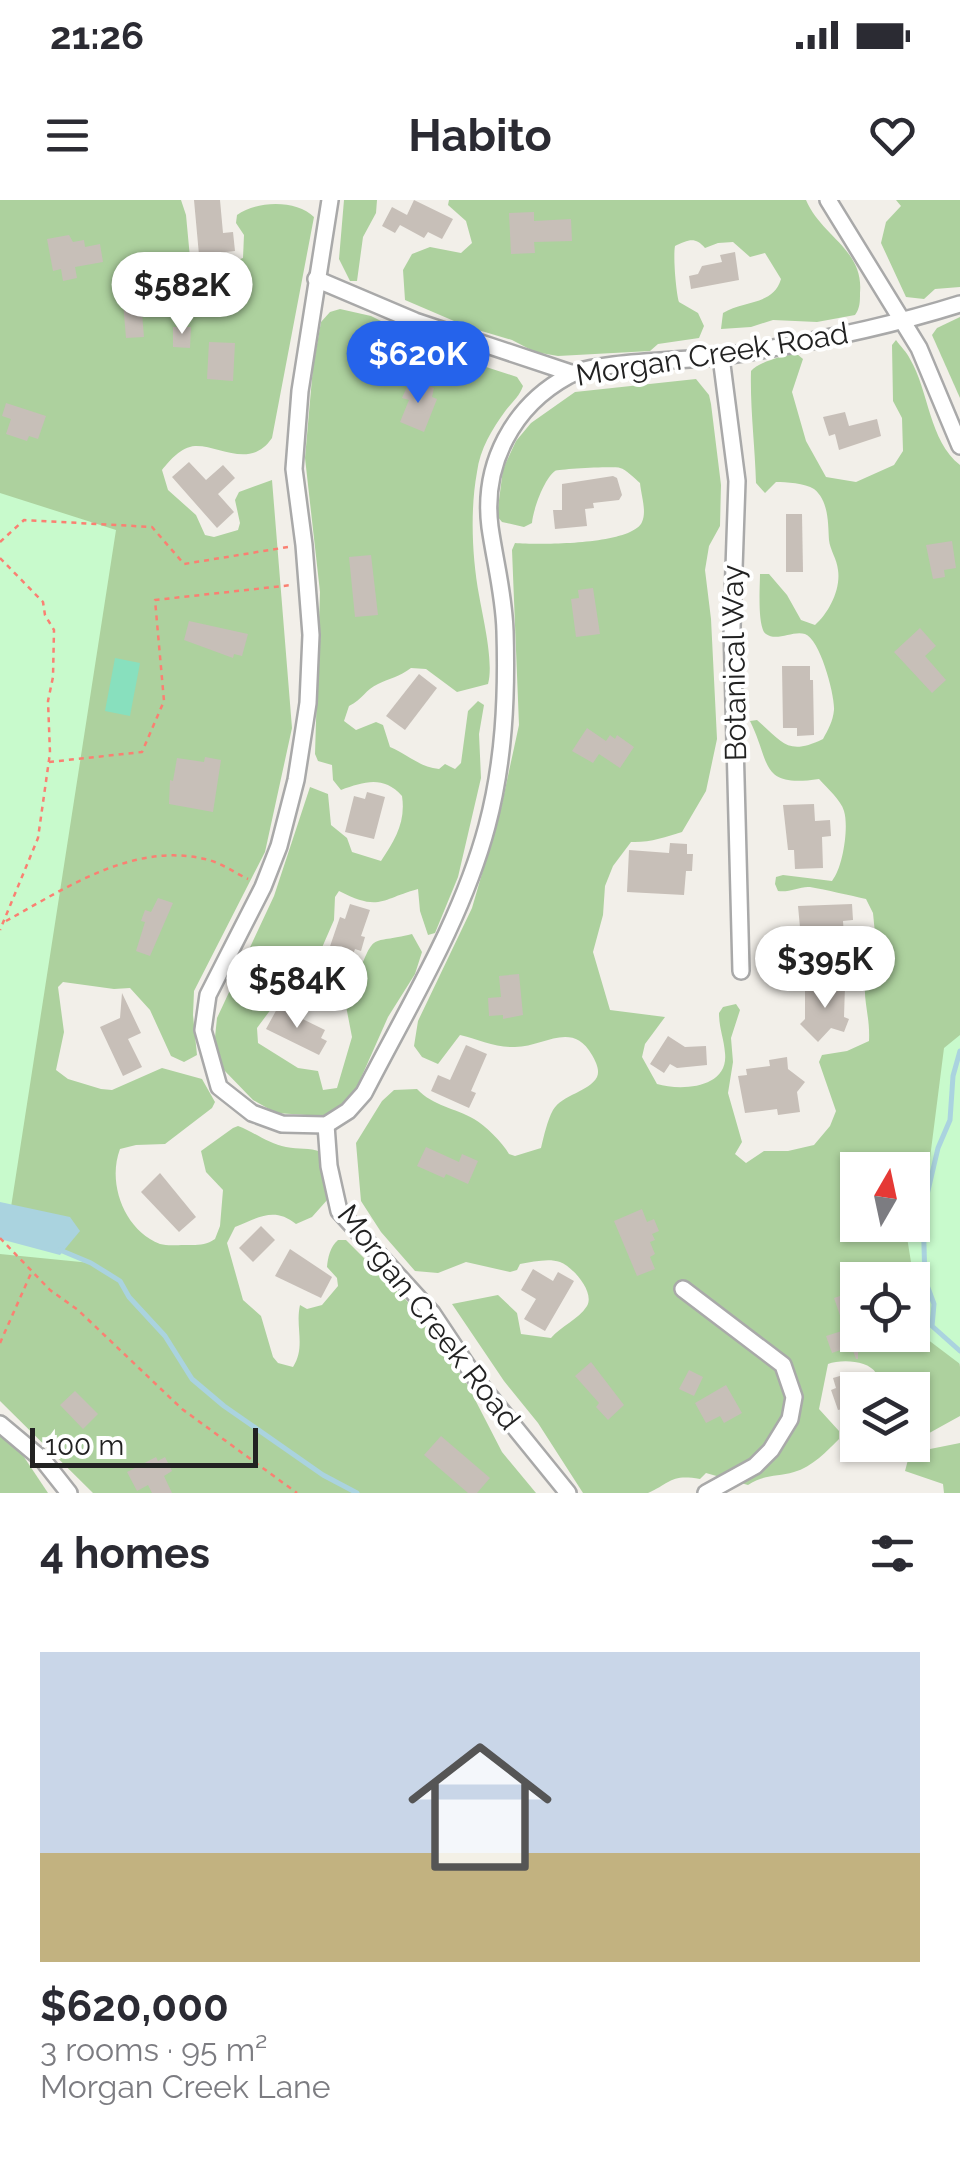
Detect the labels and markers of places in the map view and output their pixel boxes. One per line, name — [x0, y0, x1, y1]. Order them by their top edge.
pin: $582K — [112, 252, 252, 337]
pin: $620K — [348, 321, 488, 406]
pin: $395K — [755, 926, 895, 1011]
pin: $584K — [227, 946, 367, 1031]

